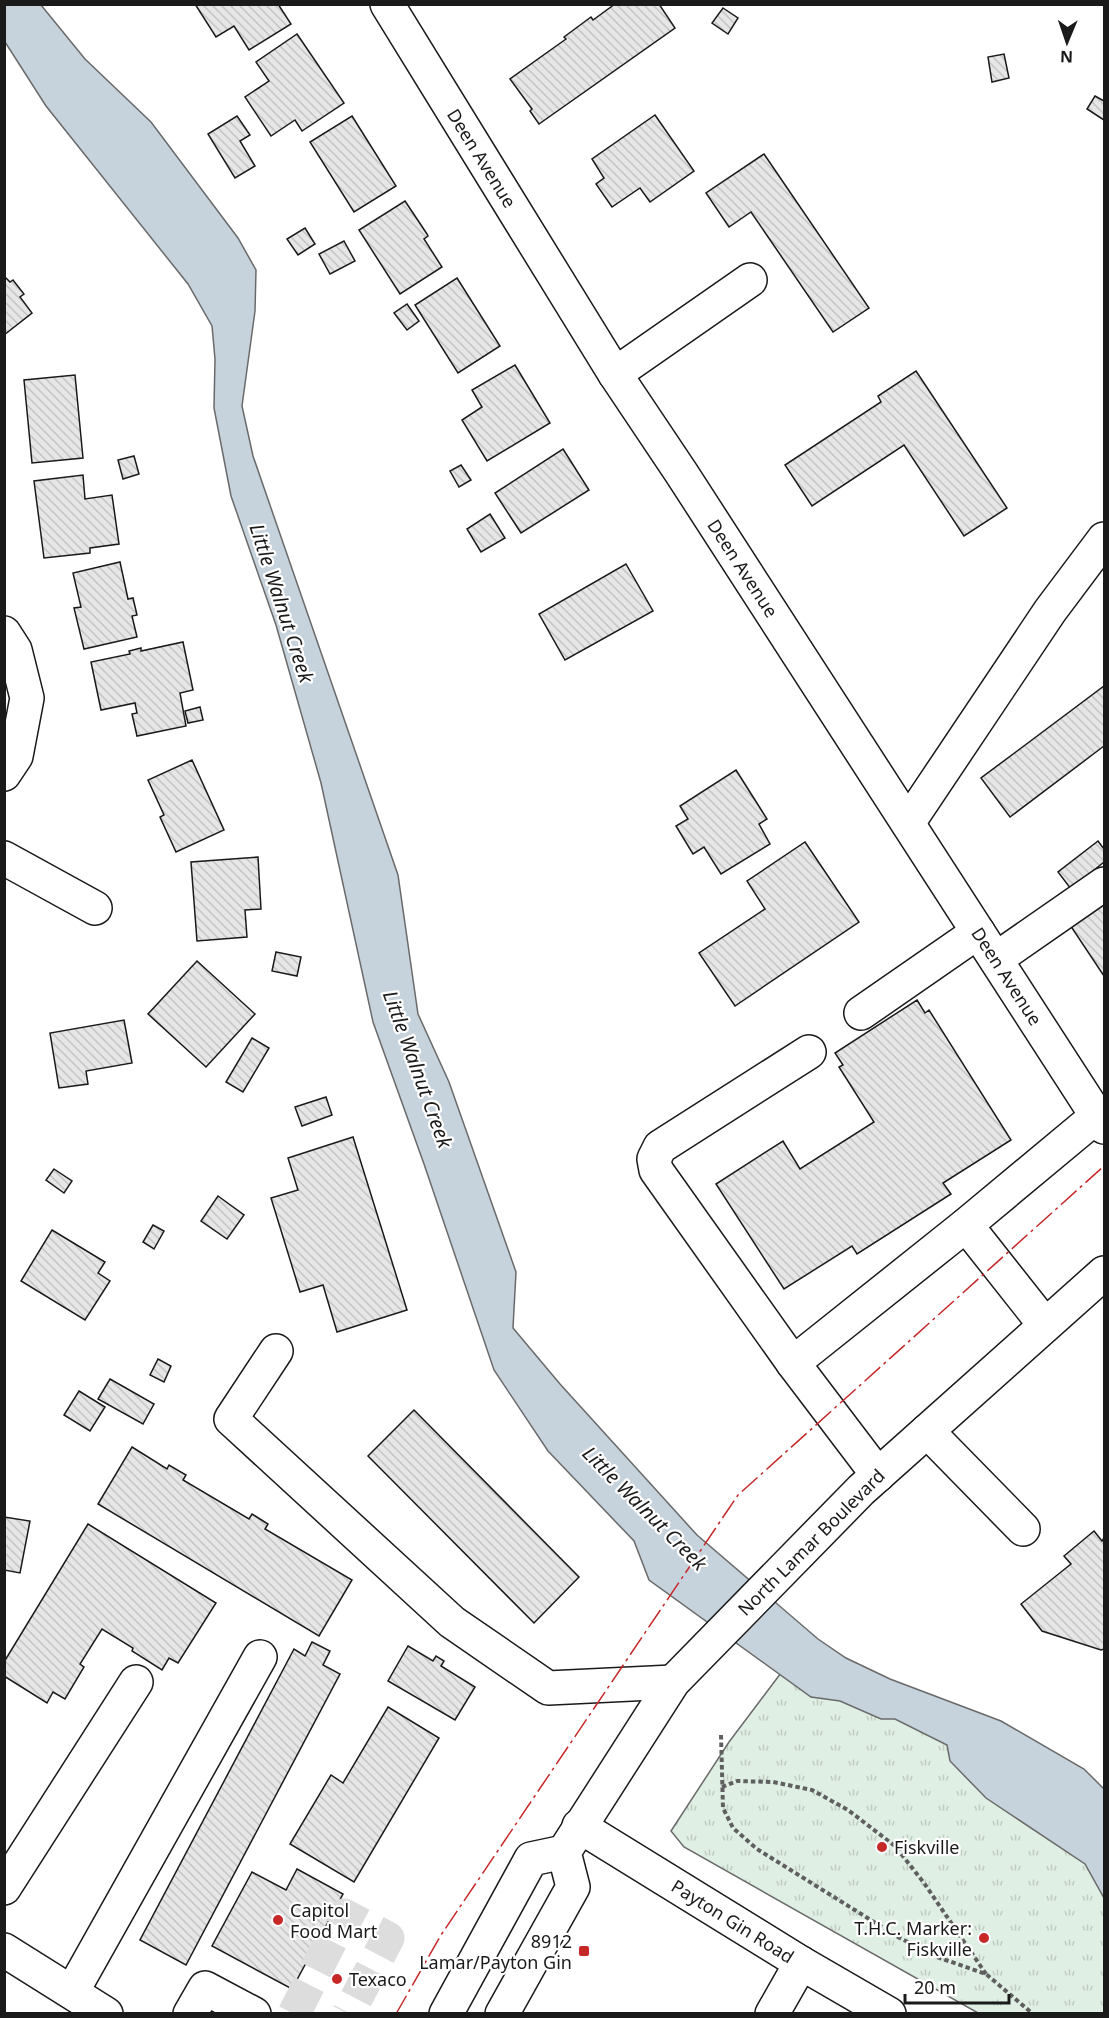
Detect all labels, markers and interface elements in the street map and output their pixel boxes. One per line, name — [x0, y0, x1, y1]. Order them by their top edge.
north arrow — [1037, 12, 1097, 72]
text: N — [1060, 46, 1073, 68]
street label: Deen Avenue — [442, 104, 522, 212]
street label: Deen Avenue — [702, 514, 784, 622]
water label: Little Walnut Creek — [244, 520, 321, 687]
street label: Deen Avenue — [966, 922, 1048, 1030]
water label: Little Walnut Creek — [377, 987, 459, 1153]
water label: Little Walnut Creek — [577, 1440, 714, 1577]
street label: North Lamar Boulevard — [732, 1463, 890, 1621]
place label: Fiskville — [894, 1835, 959, 1859]
marker: Fiskville — [875, 1840, 889, 1854]
street label: Payton Gin Road — [667, 1874, 799, 1968]
place label: Capitol Food Mart — [290, 1898, 378, 1943]
marker: Capitol Food Mart — [271, 1913, 285, 1927]
place label: T.H.C. Marker: Fiskville — [854, 1916, 972, 1961]
place label: 8912 Lamar/Payton Gin — [419, 1929, 572, 1974]
marker: T.H.C. Marker: Fiskville — [977, 1931, 991, 1945]
marker: 8912 Lamar/Payton Gin — [577, 1944, 591, 1958]
place label: Texaco — [349, 1967, 407, 1991]
scale bar — [905, 1967, 1008, 2005]
marker: Texaco — [330, 1972, 344, 1986]
text: 20 m — [914, 1975, 956, 1999]

